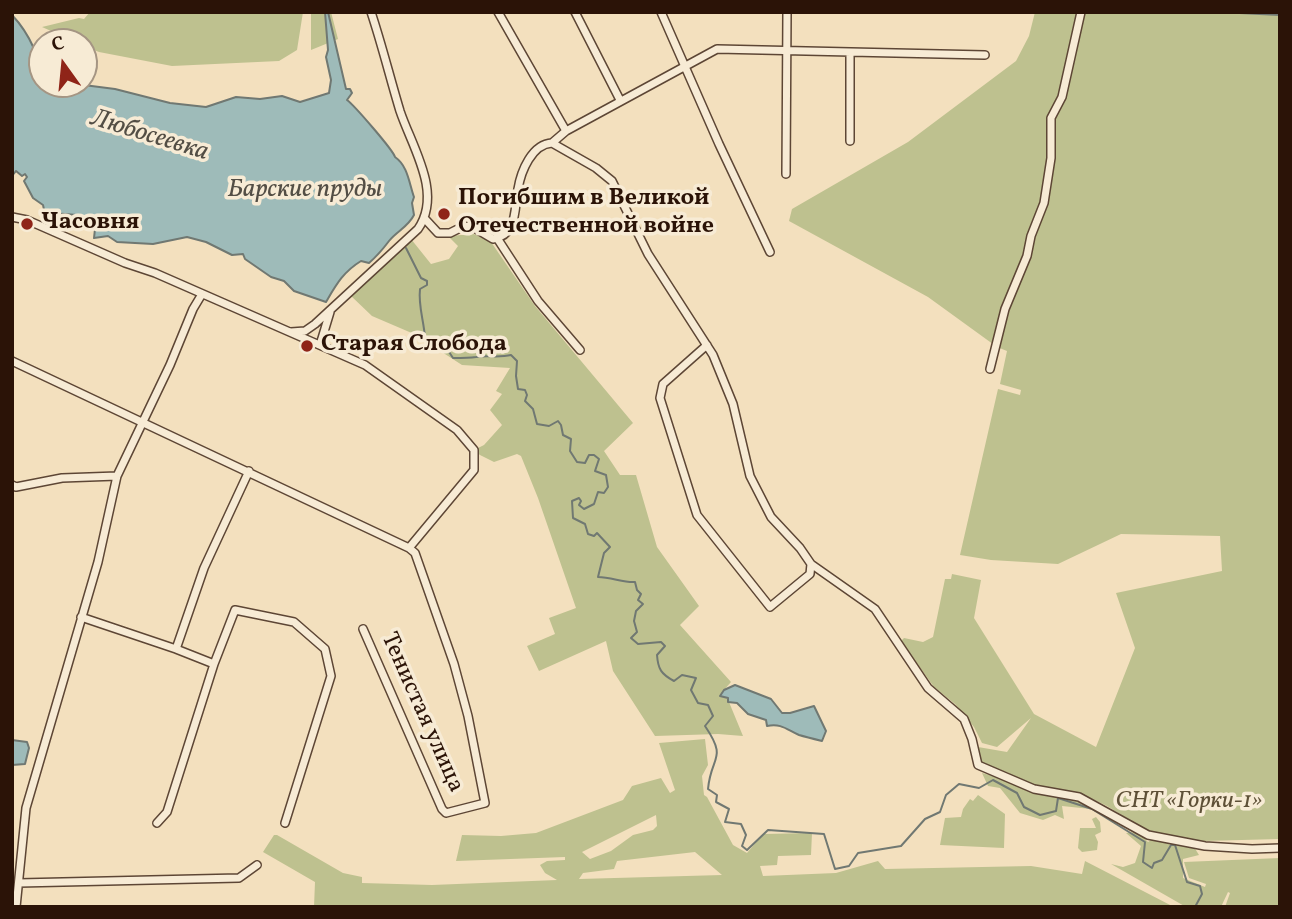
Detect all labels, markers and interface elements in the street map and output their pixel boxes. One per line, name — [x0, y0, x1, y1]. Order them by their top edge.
north arrow — [28, 28, 98, 98]
text: С — [49, 31, 67, 59]
water label: Любосеевка — [86, 104, 212, 170]
water label: Барские пруды — [228, 175, 382, 207]
place label: Погибшим в Великой Отечественной войне — [458, 186, 714, 242]
marker: Погибшим в Великой Отечественной войне — [436, 206, 452, 222]
place label: Часовня — [41, 210, 140, 238]
marker: Часовня — [19, 216, 35, 232]
place label: Старая Слобода — [321, 332, 507, 360]
marker: Старая Слобода — [299, 338, 315, 354]
street label: Тенистая улица — [373, 629, 469, 797]
park label: СНТ «Горки-1» — [1116, 789, 1262, 817]

